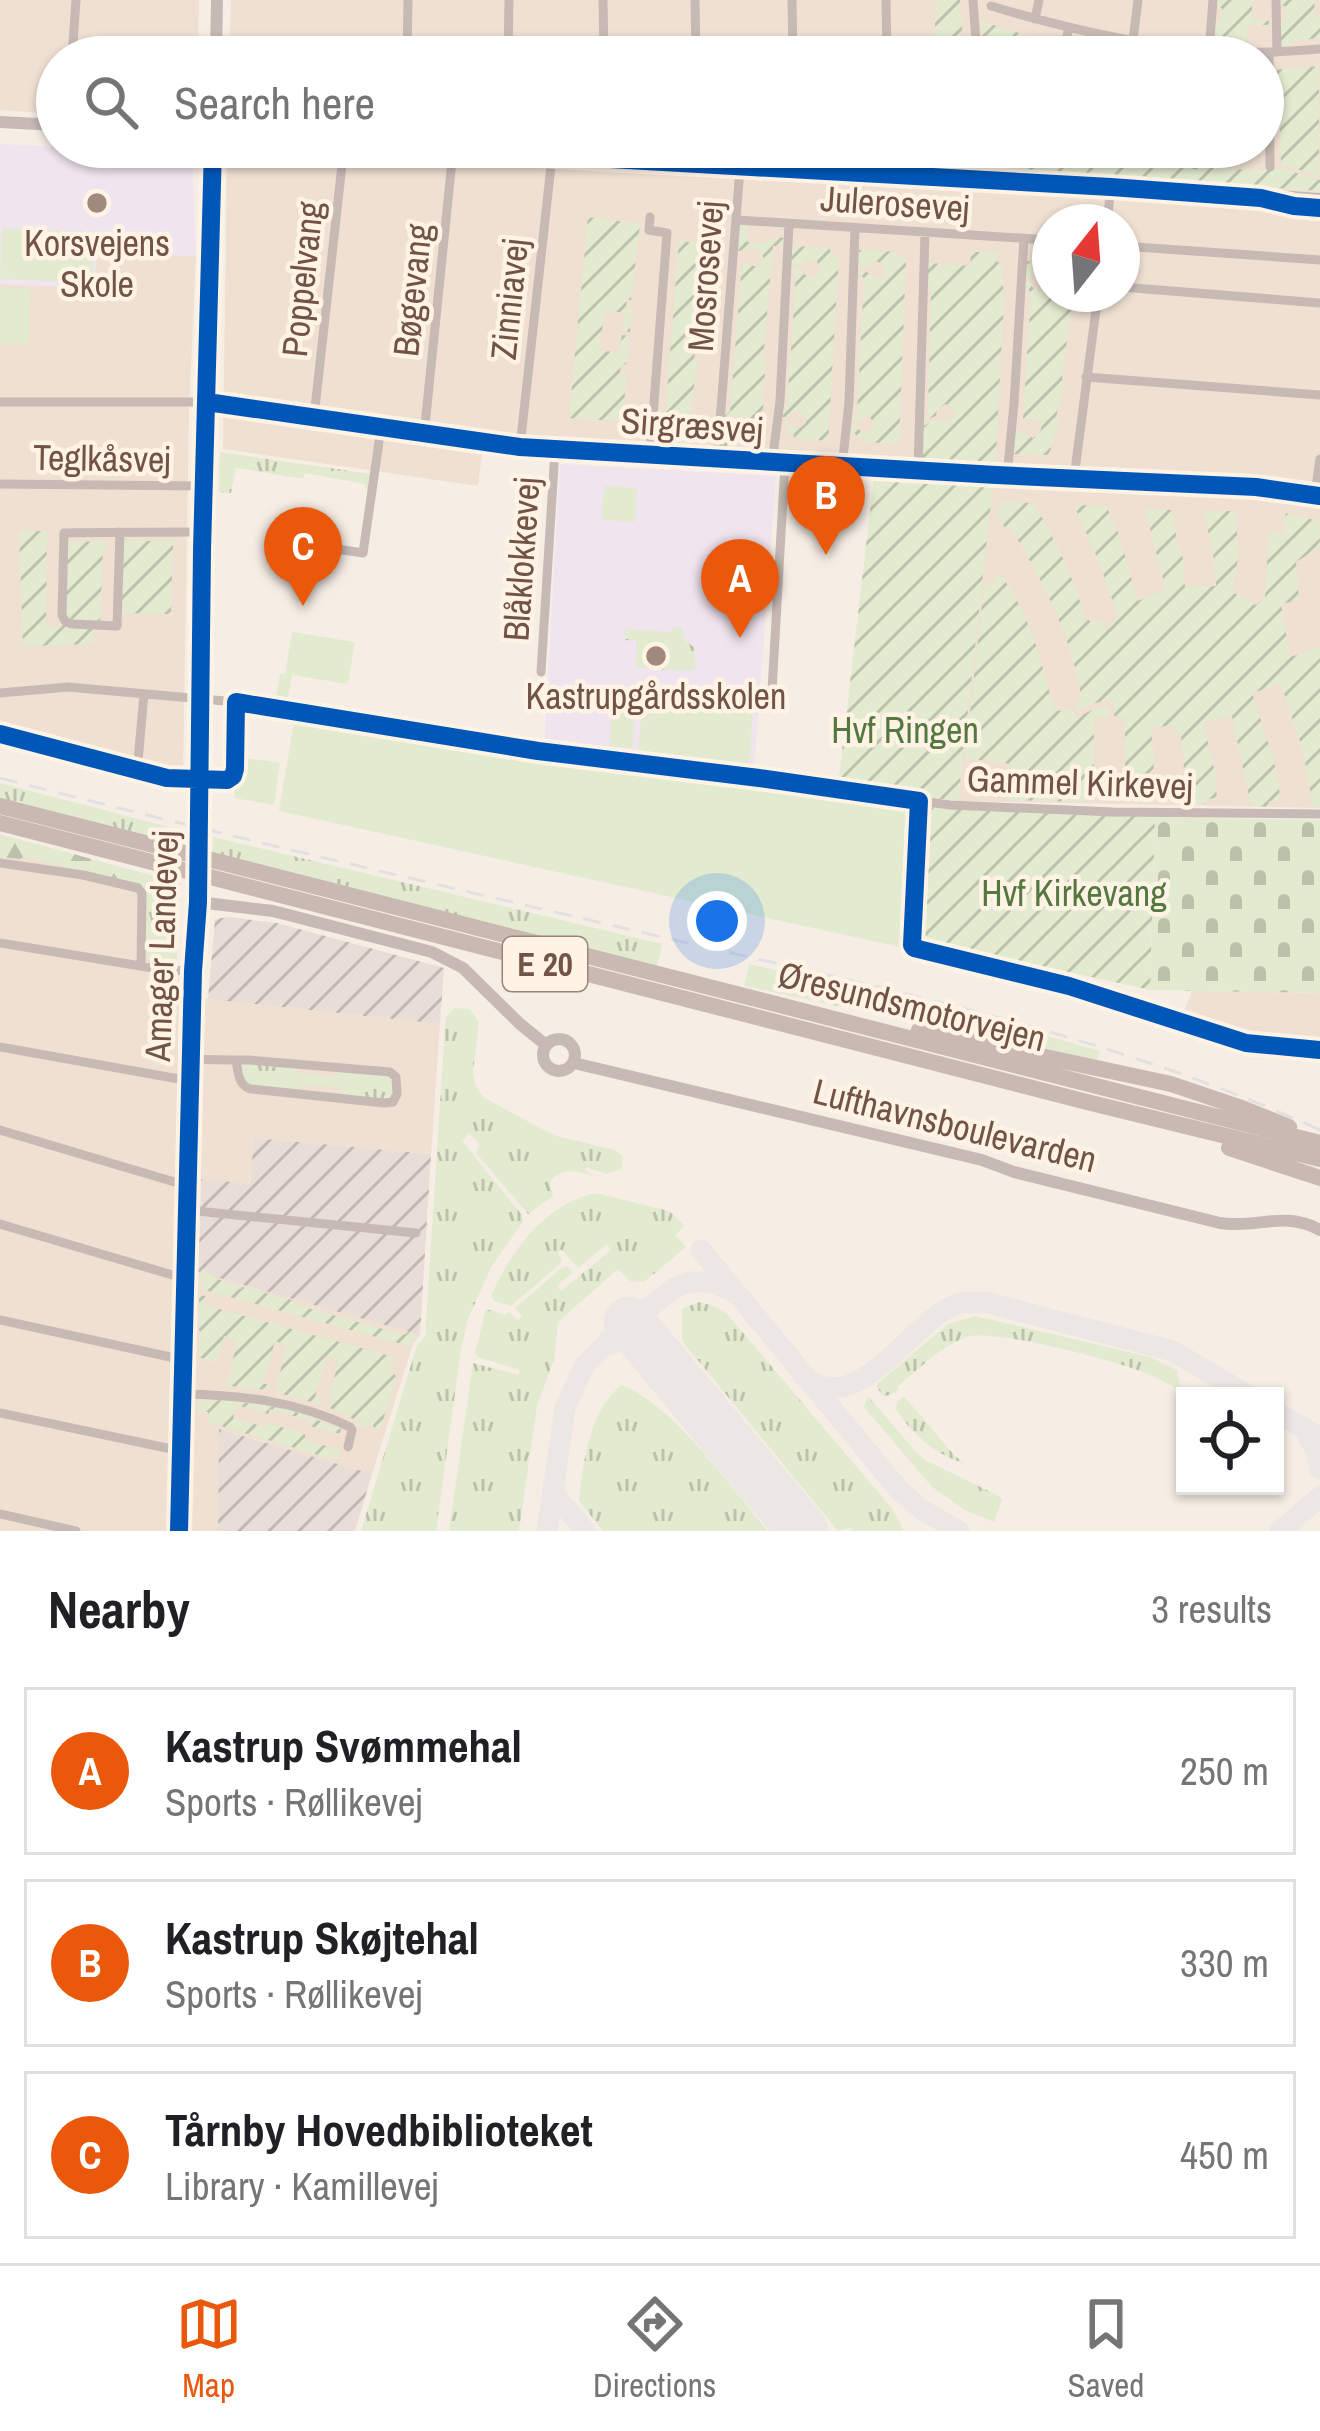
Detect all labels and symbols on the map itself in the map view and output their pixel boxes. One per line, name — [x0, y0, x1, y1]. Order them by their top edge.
street label: Julerosevej — [819, 174, 971, 232]
marker: Korsvejens Skole — [84, 190, 110, 216]
street label: Poppelvang — [270, 198, 334, 359]
street label: Mosrosevej — [676, 199, 734, 353]
north arrow — [1032, 204, 1140, 312]
place label: Korsvejens Skole — [24, 219, 170, 308]
street label: Bøgevang — [381, 221, 443, 359]
street label: Zinniavej — [479, 236, 539, 362]
street label: Sirgræsvej — [619, 396, 765, 454]
street label: Teglkåsvej — [33, 433, 171, 483]
pin: B — [787, 456, 865, 555]
street label: Blåklokkevej — [491, 475, 551, 643]
pin: C — [264, 507, 342, 606]
pin: A — [701, 539, 779, 638]
marker: Kastrupgårdsskolen — [643, 643, 669, 669]
place label: Kastrupgårdsskolen — [526, 672, 786, 720]
park label: Hvf Ringen — [831, 706, 979, 754]
street label: Gammel Kirkevej — [966, 754, 1194, 810]
street label: Amager Landevej — [133, 830, 189, 1063]
park label: Hvf Kirkevang — [981, 869, 1167, 917]
your location — [687, 891, 747, 951]
road number: E 20 — [503, 937, 587, 991]
street label: Øresundsmotorvejen — [773, 950, 1051, 1062]
street label: Lufthavnsboulevarden — [808, 1067, 1102, 1183]

